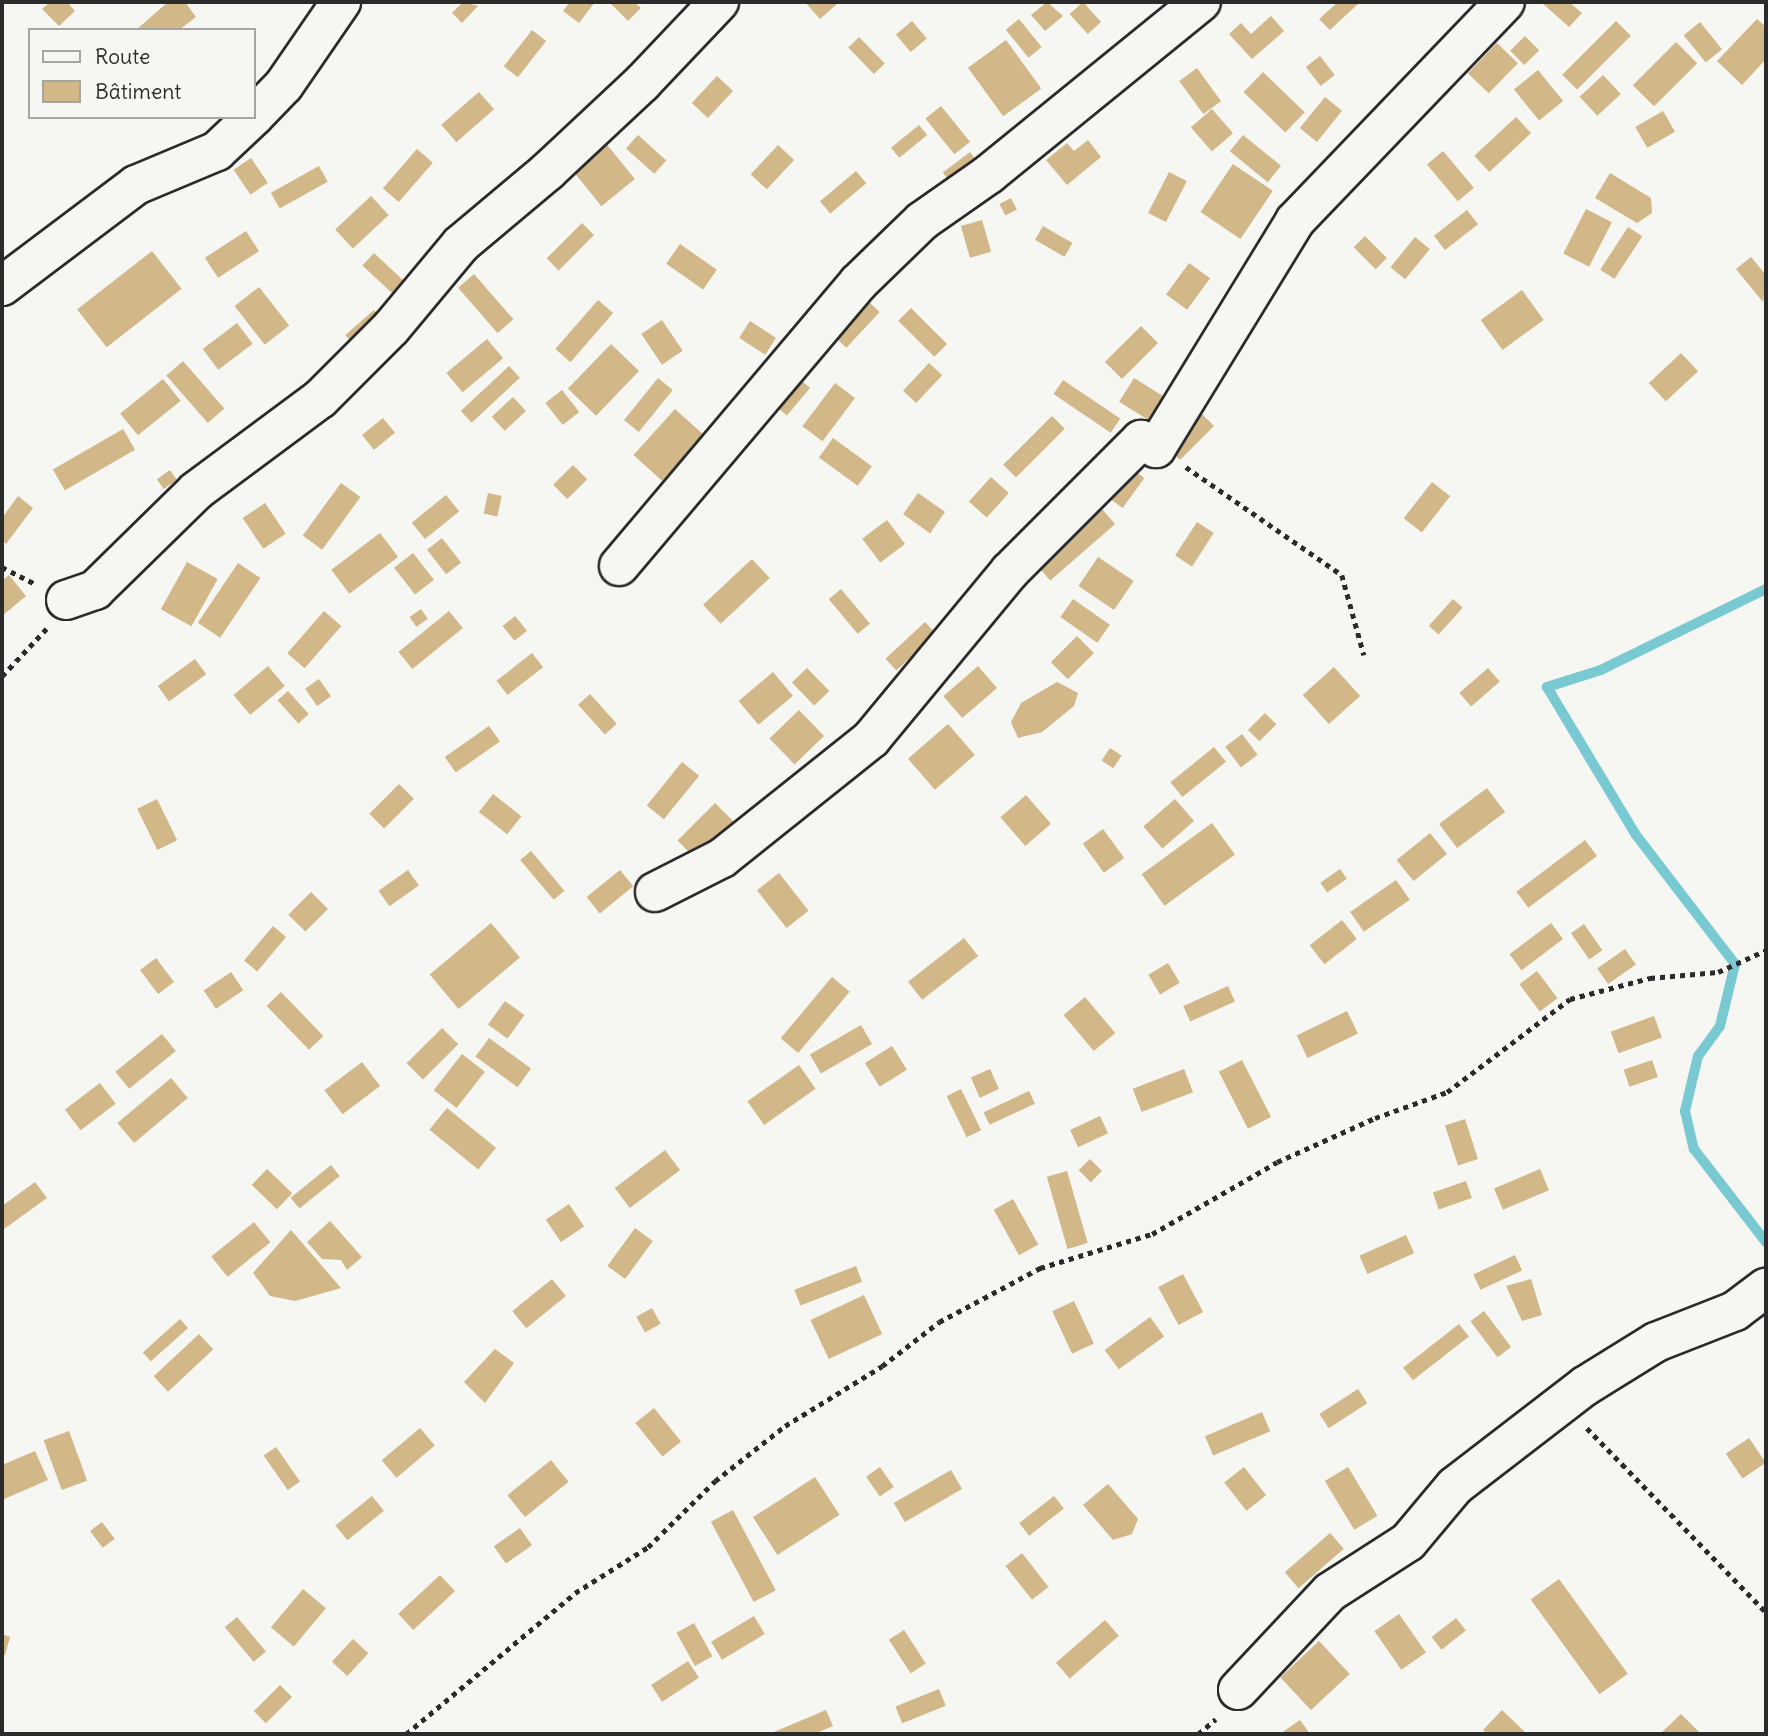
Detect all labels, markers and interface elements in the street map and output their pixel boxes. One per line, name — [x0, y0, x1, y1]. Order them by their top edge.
legend — [28, 28, 256, 119]
text: Route — [95, 43, 150, 70]
text: Bâtiment — [95, 78, 181, 105]

